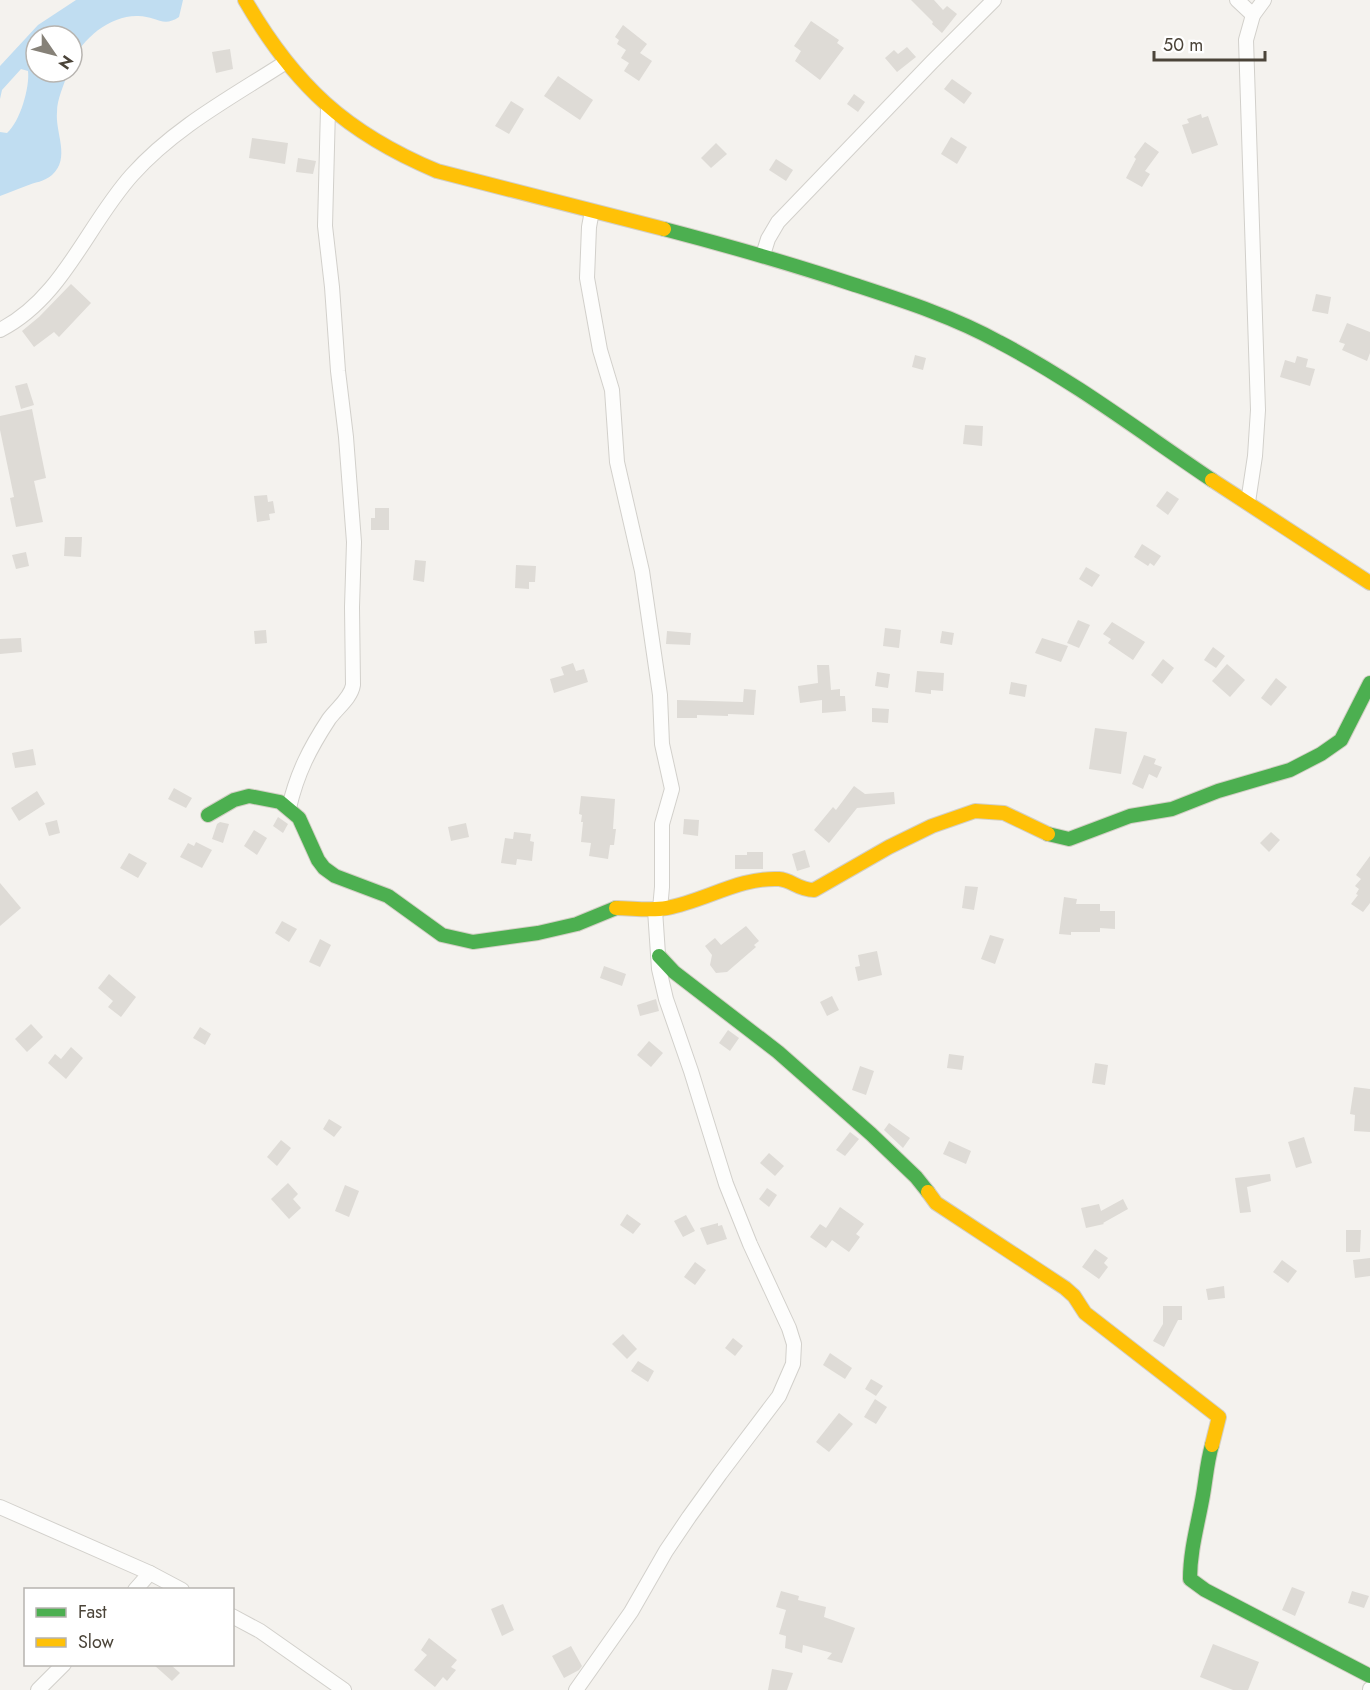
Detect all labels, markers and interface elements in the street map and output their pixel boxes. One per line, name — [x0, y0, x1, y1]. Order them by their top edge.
north arrow — [24, 24, 84, 84]
scale bar — [1154, 24, 1265, 62]
text: 50 m — [1163, 32, 1203, 58]
text: N — [53, 51, 79, 74]
legend — [24, 1588, 234, 1666]
text: Fast — [78, 1599, 107, 1625]
text: Slow — [78, 1629, 115, 1655]

